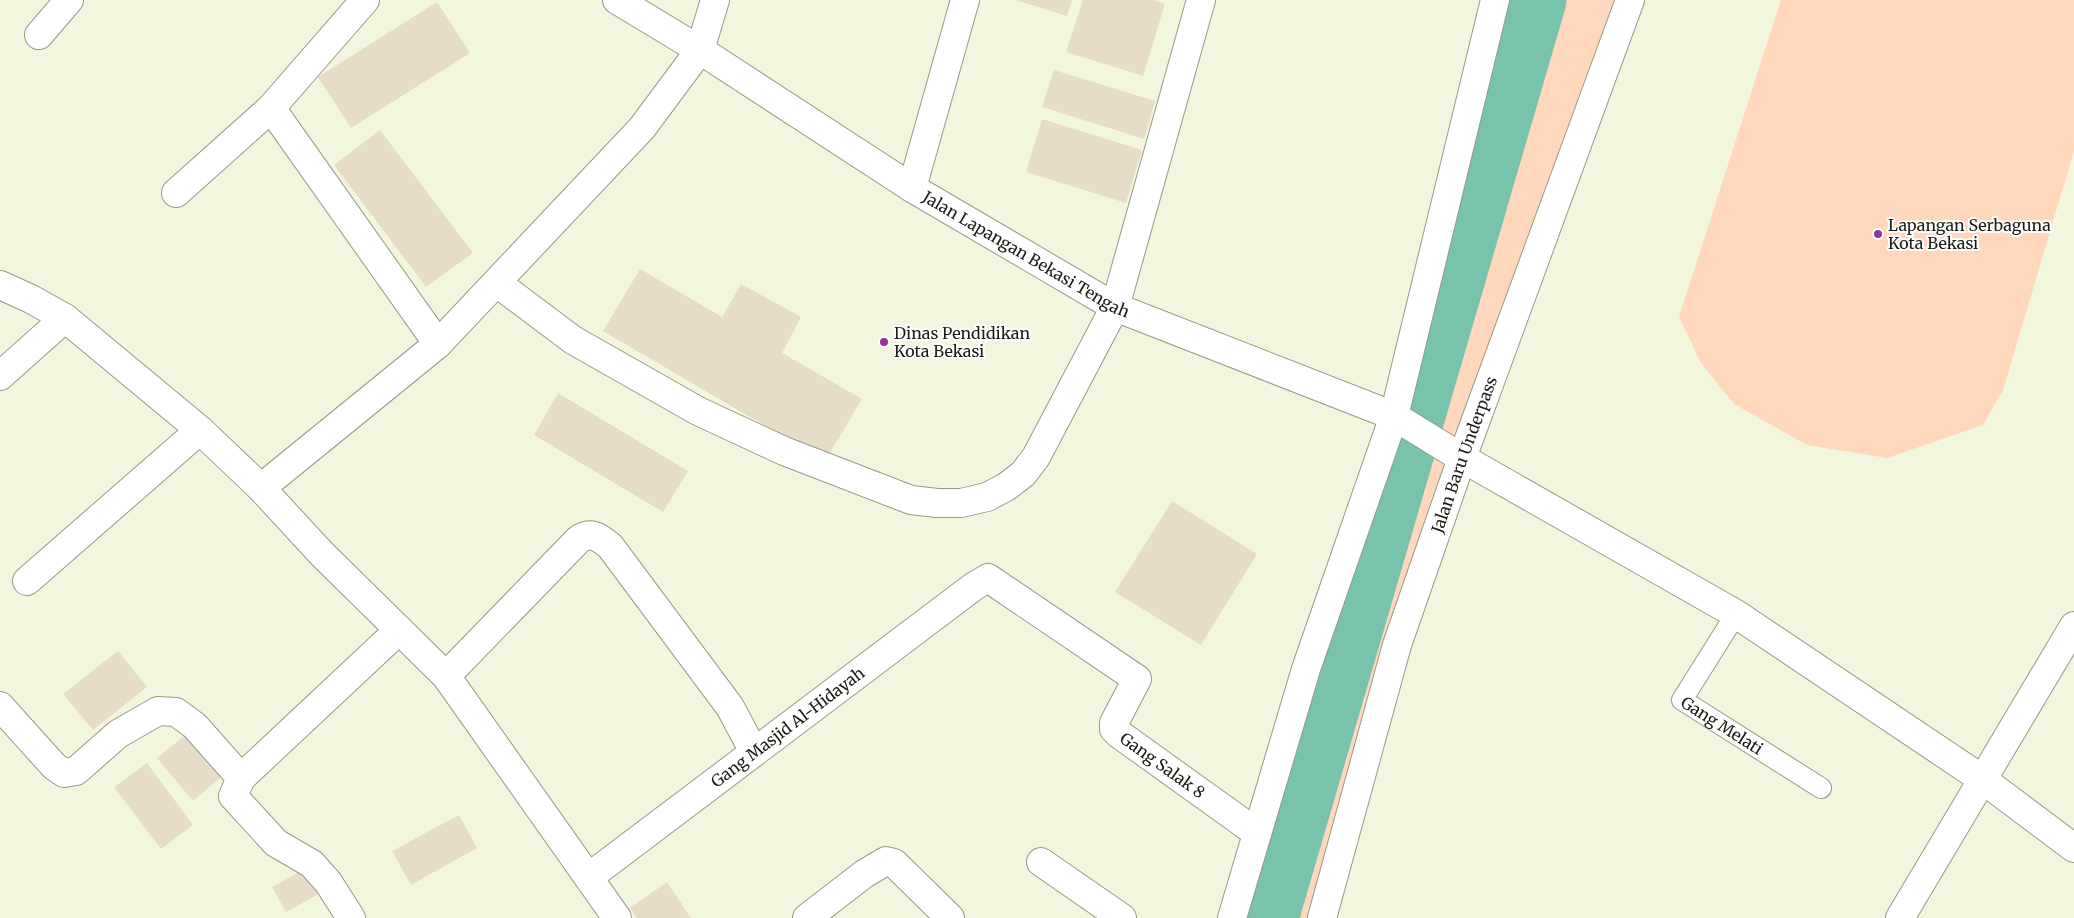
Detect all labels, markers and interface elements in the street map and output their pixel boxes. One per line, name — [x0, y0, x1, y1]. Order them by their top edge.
street label: Jalan Lapangan Bekasi Tengah — [918, 186, 1133, 322]
place label: Lapangan Serbaguna Kota Bekasi — [1888, 215, 2051, 253]
marker: Lapangan Serbaguna Kota Bekasi — [1872, 228, 1884, 240]
place label: Dinas Pendidikan Kota Bekasi — [894, 323, 1030, 361]
marker: Dinas Pendidikan Kota Bekasi — [878, 336, 890, 348]
street label: Jalan Baru Underpass — [1426, 373, 1501, 536]
street label: Gang Masjid Al-Hidayah — [707, 662, 869, 791]
street label: Gang Melati — [1677, 692, 1767, 759]
street label: Gang Salak 8 — [1116, 728, 1209, 802]

